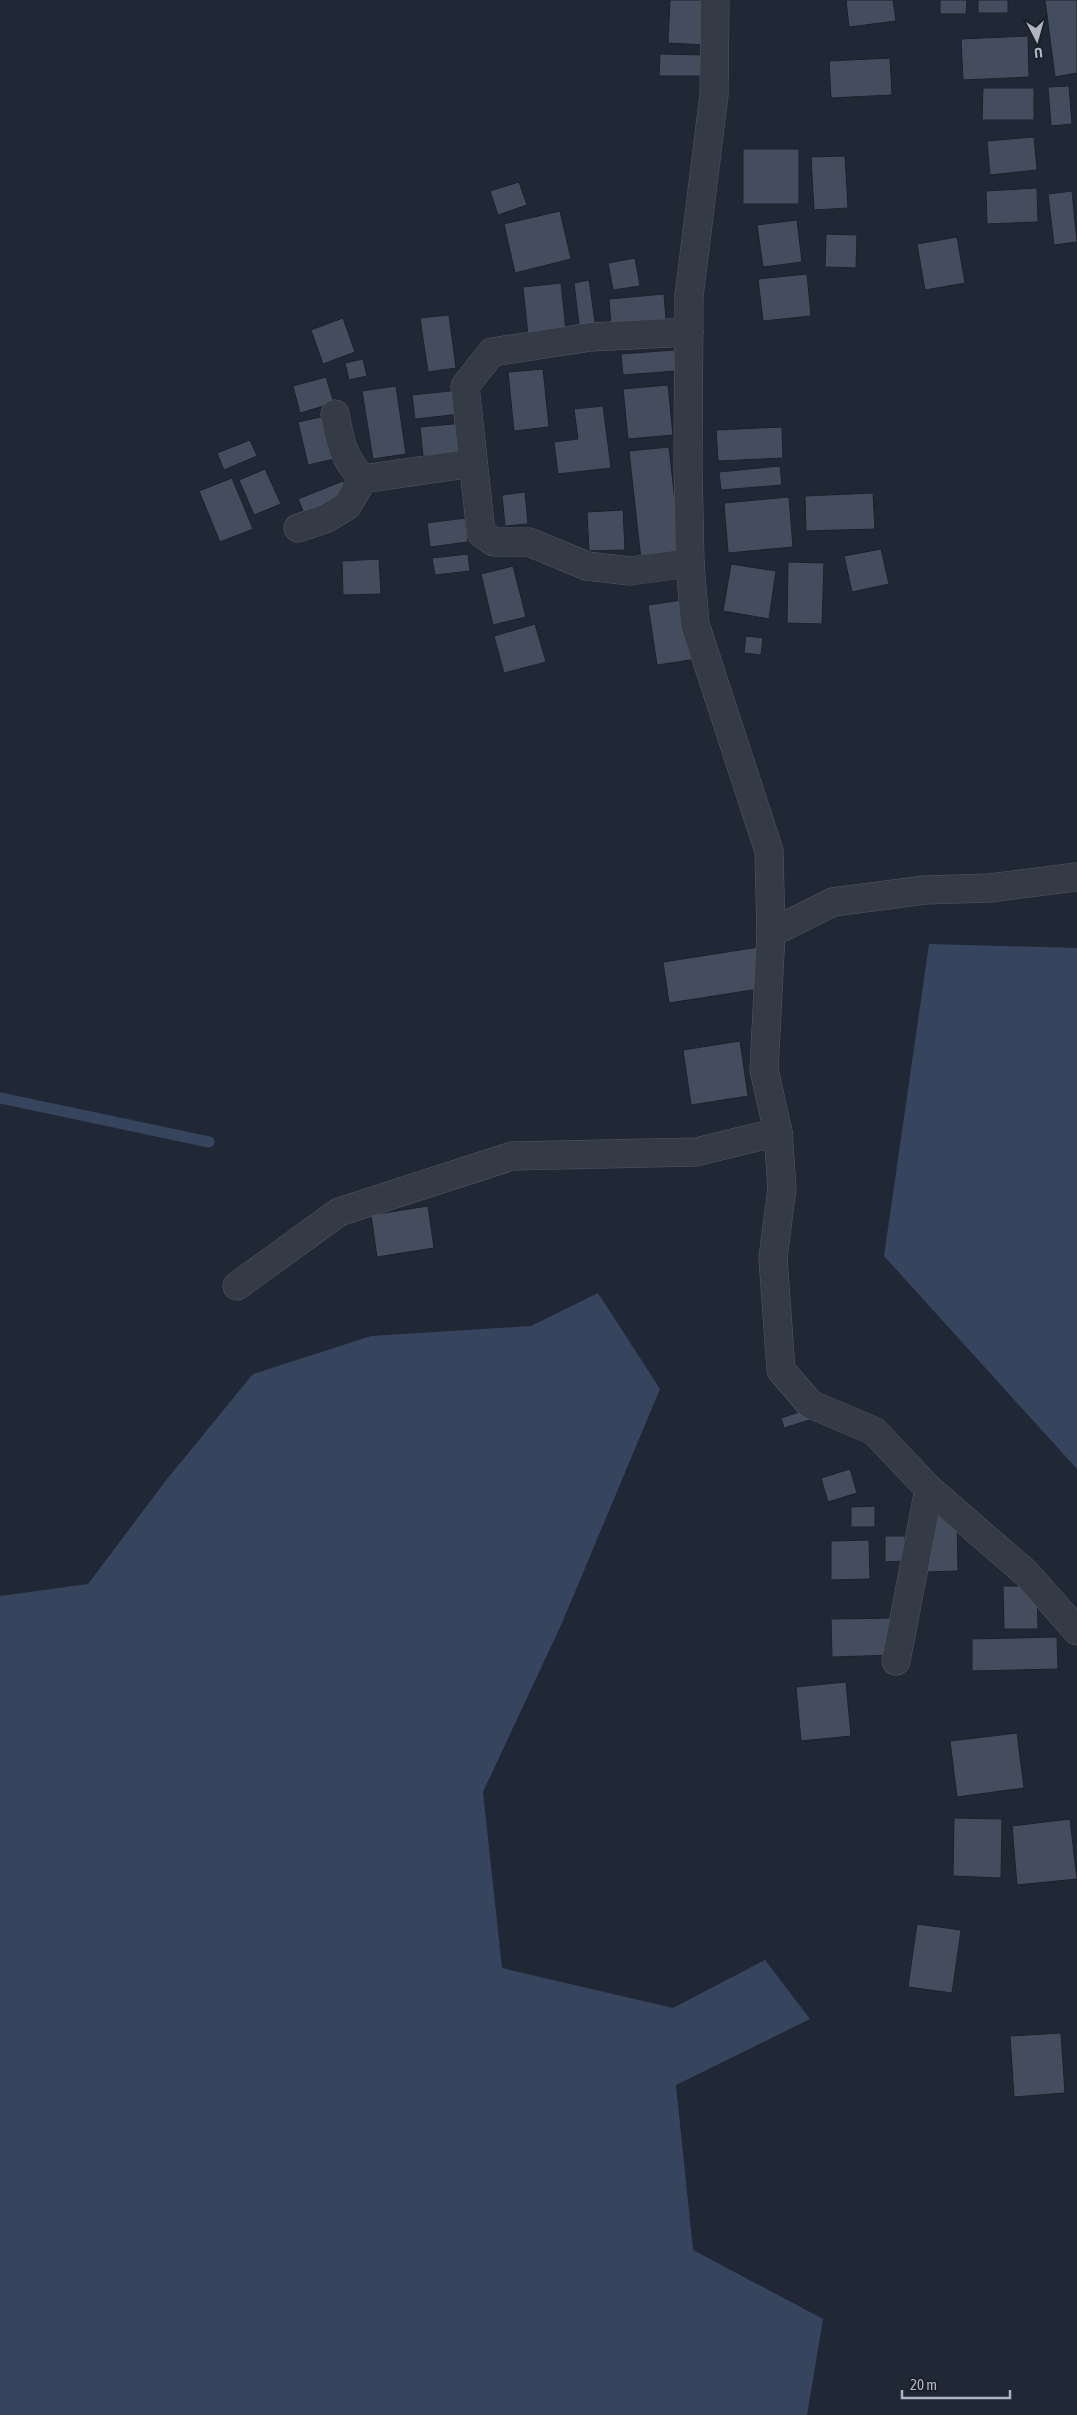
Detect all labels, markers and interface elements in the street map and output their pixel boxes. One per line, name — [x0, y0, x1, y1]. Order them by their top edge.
north arrow — [1012, 15, 1062, 65]
text: U — [1033, 45, 1043, 61]
scale bar — [902, 2368, 1010, 2400]
text: 20 m — [910, 2376, 937, 2393]

